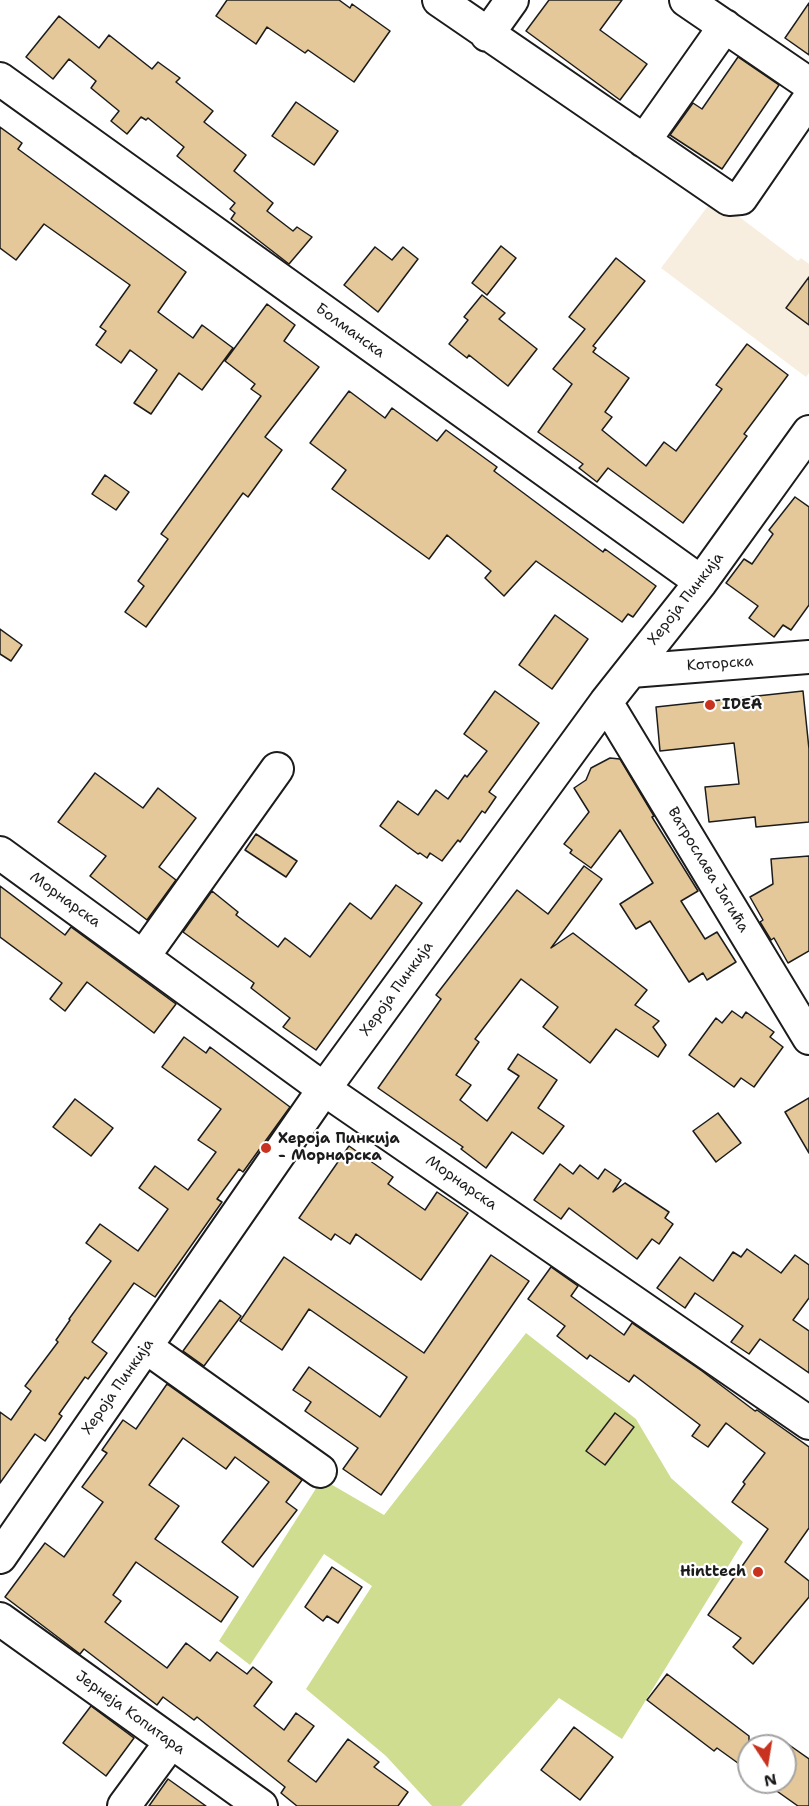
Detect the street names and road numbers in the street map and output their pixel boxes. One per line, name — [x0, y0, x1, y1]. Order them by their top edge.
street label: Болманска — [312, 300, 388, 362]
street label: Хероја Пинкија — [644, 549, 728, 649]
street label: Которска — [686, 653, 754, 675]
street label: Ватрослава Јагића — [664, 804, 752, 936]
street label: Морнарска — [26, 868, 104, 932]
street label: Хероја Пинкија — [357, 938, 437, 1040]
street label: Морнарска — [422, 1152, 500, 1214]
street label: Хероја Пинкија — [78, 1336, 158, 1438]
street label: Јернеја Копитара — [72, 1667, 188, 1759]

